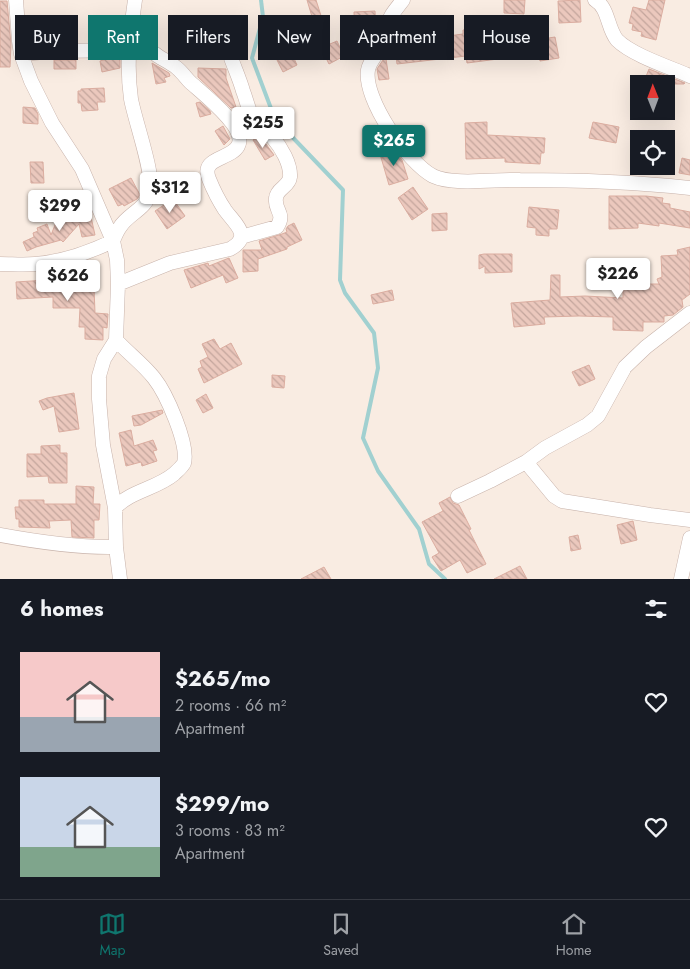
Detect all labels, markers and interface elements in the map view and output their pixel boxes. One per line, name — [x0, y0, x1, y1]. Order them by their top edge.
chip: Buy — [15, 15, 78, 60]
chip: Rent — [88, 15, 158, 60]
chip: Filters — [168, 15, 248, 60]
chip: New — [258, 15, 330, 60]
chip: Apartment — [340, 15, 454, 60]
chip: House — [464, 15, 549, 60]
north arrow — [630, 75, 675, 120]
map controls — [630, 75, 675, 175]
pin: $255 — [233, 106, 293, 149]
text: $255 — [242, 111, 284, 134]
pin: $265 — [364, 124, 424, 167]
text: $265 — [373, 129, 415, 152]
button: locate — [630, 130, 675, 175]
pin: $312 — [140, 172, 200, 214]
text: $312 — [151, 176, 189, 199]
pin: $299 — [30, 190, 90, 232]
text: $299 — [39, 194, 81, 217]
pin: $226 — [588, 258, 648, 300]
pin: $626 — [38, 260, 98, 302]
text: $226 — [597, 262, 639, 285]
text: $626 — [47, 264, 89, 287]
text: 6 homes — [20, 594, 104, 624]
icon: filters — [642, 595, 670, 623]
text: $265/mo — [175, 664, 270, 694]
icon: home — [60, 672, 120, 732]
icon: heart — [642, 688, 670, 716]
text: 2 rooms · 66 m² — [175, 694, 286, 717]
text: Apartment — [175, 717, 245, 740]
text: $299/mo — [175, 789, 269, 819]
icon: home — [60, 797, 120, 857]
icon: heart — [642, 813, 670, 841]
text: 3 rooms · 83 m² — [175, 819, 285, 842]
text: Apartment — [175, 842, 245, 865]
tab: Map — [98, 910, 126, 960]
tab: Saved — [323, 910, 359, 960]
tab: Home — [556, 910, 592, 960]

